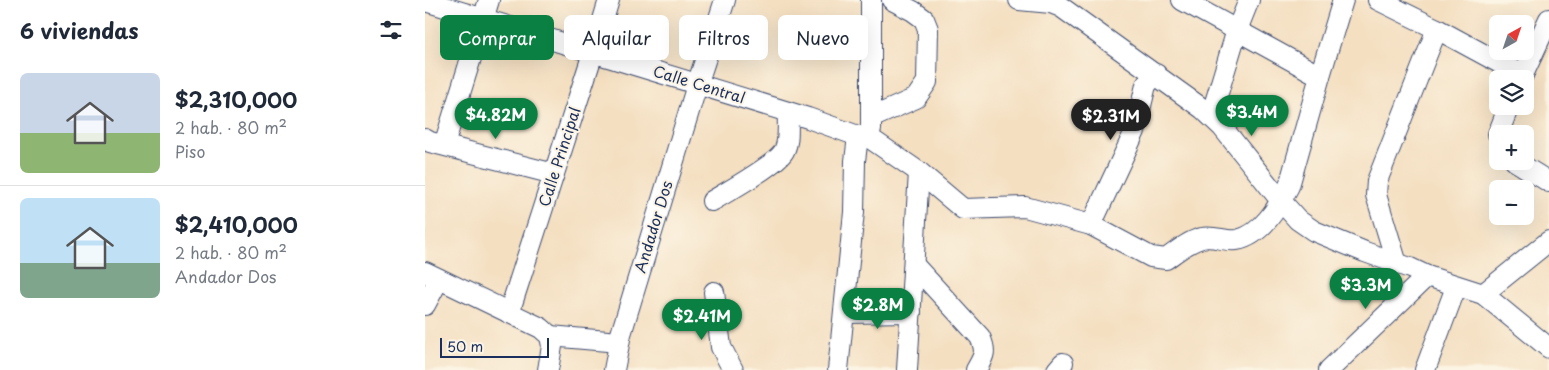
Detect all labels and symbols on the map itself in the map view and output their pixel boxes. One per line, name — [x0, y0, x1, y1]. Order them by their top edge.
north arrow — [1489, 15, 1534, 60]
street label: Calle Central — [651, 59, 748, 108]
pin: $3.4M — [1217, 94, 1287, 137]
pin: $4.82M — [455, 98, 537, 140]
pin: $2.31M — [1070, 98, 1152, 141]
street label: Calle Principal — [532, 104, 586, 209]
street label: Andador Dos — [628, 178, 677, 275]
pin: $3.3M — [1331, 268, 1401, 310]
pin: $2.8M — [843, 288, 913, 330]
pin: $2.41M — [661, 298, 743, 341]
scale bar — [440, 335, 549, 358]

